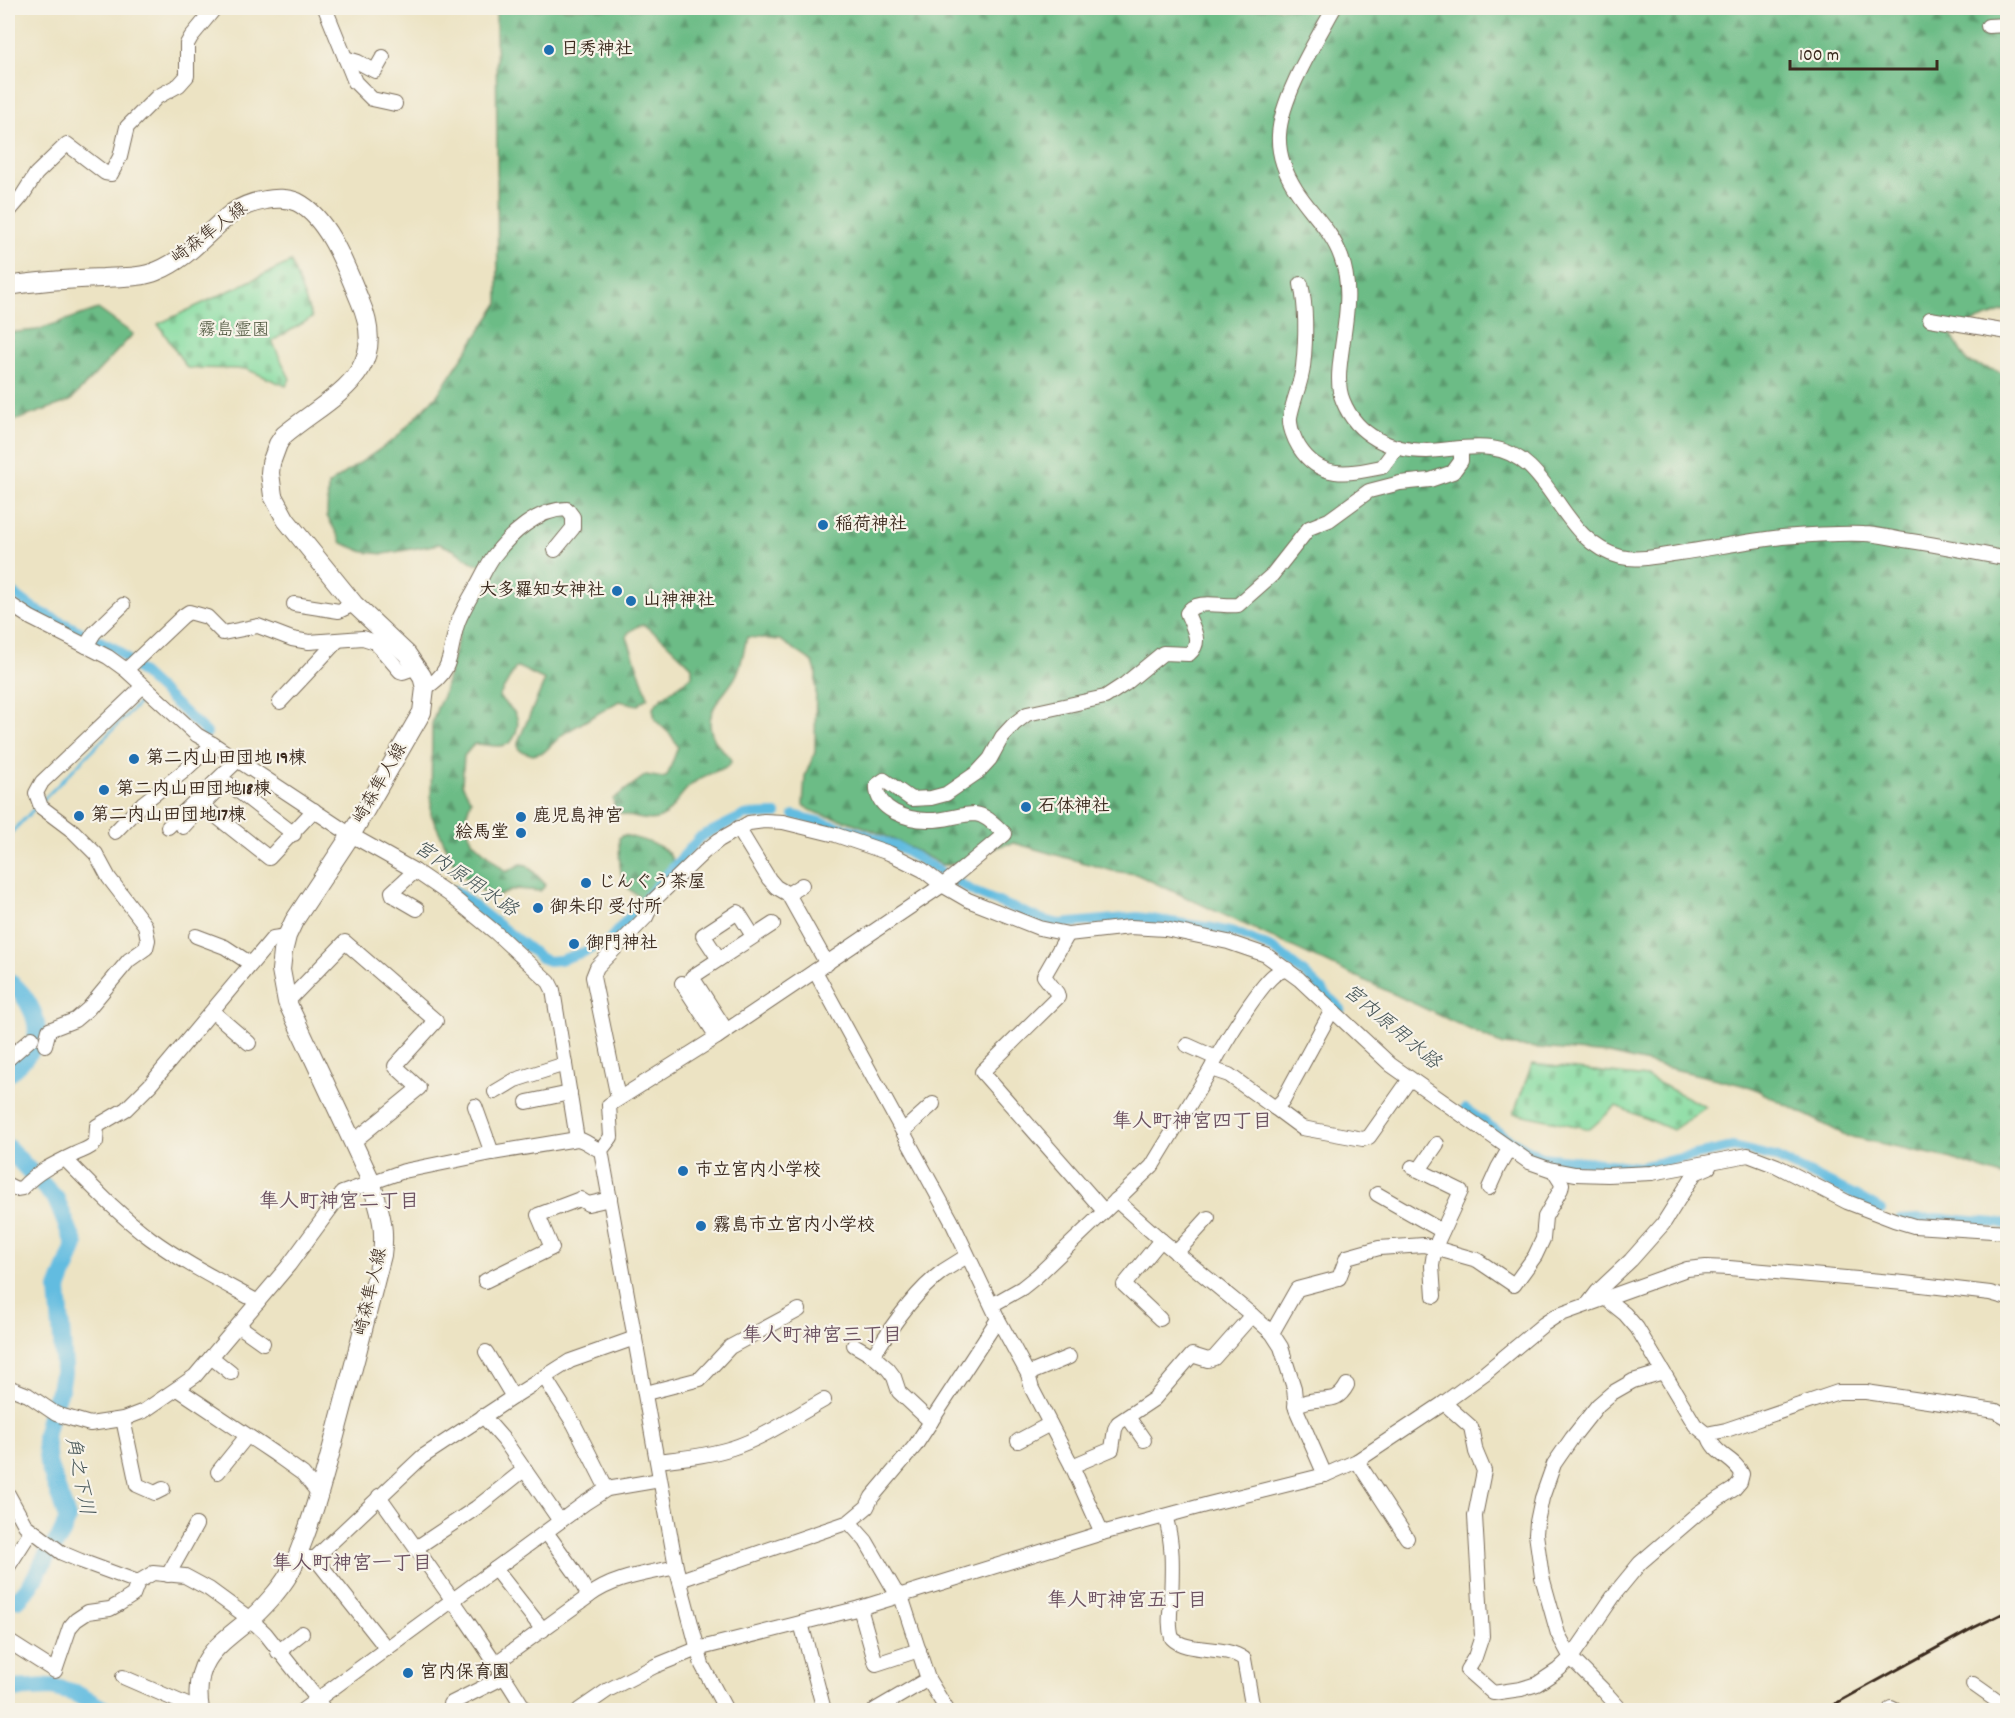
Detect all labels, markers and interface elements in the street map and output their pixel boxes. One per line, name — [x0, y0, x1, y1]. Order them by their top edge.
scale bar — [1790, 33, 1937, 71]
place label: 日秀神社 — [561, 38, 633, 63]
marker: 日秀神社 — [542, 43, 556, 57]
text: 100 m — [1799, 44, 1839, 69]
street label: 崎森隼人線 — [167, 197, 253, 271]
park label: 霧島霊園 — [198, 319, 270, 344]
place label: 稲荷神社 — [835, 513, 907, 538]
marker: 稲荷神社 — [816, 518, 830, 532]
place label: 大多羅知女神社 — [479, 579, 605, 604]
marker: 大多羅知女神社 — [610, 584, 624, 598]
place label: 山神神社 — [643, 589, 715, 614]
marker: 山神神社 — [624, 594, 638, 608]
street label: 崎森隼人線 — [348, 739, 414, 829]
place label: 第二内山田団地 19棟 — [146, 747, 306, 772]
marker: 第二内山田団地 19棟 — [127, 752, 141, 766]
place label: 第二内山田団地18棟 — [116, 778, 271, 803]
marker: 第二内山田団地18棟 — [97, 783, 111, 797]
place label: 石体神社 — [1038, 795, 1110, 820]
marker: 石体神社 — [1019, 800, 1033, 814]
place label: 第二内山田団地17棟 — [91, 804, 246, 829]
place label: 鹿児島神宮 — [533, 805, 623, 830]
marker: 第二内山田団地17棟 — [72, 809, 86, 823]
marker: 鹿児島神宮 — [514, 810, 528, 824]
place label: 絵馬堂 — [455, 821, 509, 846]
marker: 絵馬堂 — [514, 826, 528, 840]
water label: 宮内原用水路 — [407, 835, 523, 926]
place label: じんぐう茶屋 — [598, 871, 706, 896]
marker: じんぐう茶屋 — [579, 876, 593, 890]
place label: 御朱印 受付所 — [550, 896, 662, 921]
marker: 御朱印 受付所 — [531, 901, 545, 915]
place label: 御門神社 — [586, 932, 658, 957]
marker: 御門神社 — [567, 937, 581, 951]
water label: 宮内原用水路 — [1336, 979, 1447, 1078]
district label: 隼人町神宮四丁目 — [1112, 1109, 1272, 1137]
place label: 市立宮内小学校 — [695, 1159, 821, 1184]
marker: 市立宮内小学校 — [676, 1164, 690, 1178]
district label: 隼人町神宮二丁目 — [259, 1189, 419, 1217]
place label: 霧島市立宮内小学校 — [713, 1214, 875, 1239]
marker: 霧島市立宮内小学校 — [694, 1219, 708, 1233]
street label: 崎森隼人線 — [350, 1245, 394, 1339]
district label: 隼人町神宮三丁目 — [742, 1323, 902, 1351]
water label: 角之下川 — [57, 1434, 99, 1518]
district label: 隼人町神宮一丁目 — [272, 1551, 432, 1579]
district label: 隼人町神宮五丁目 — [1047, 1588, 1207, 1616]
place label: 宮内保育園 — [420, 1661, 510, 1686]
marker: 宮内保育園 — [401, 1666, 415, 1680]

